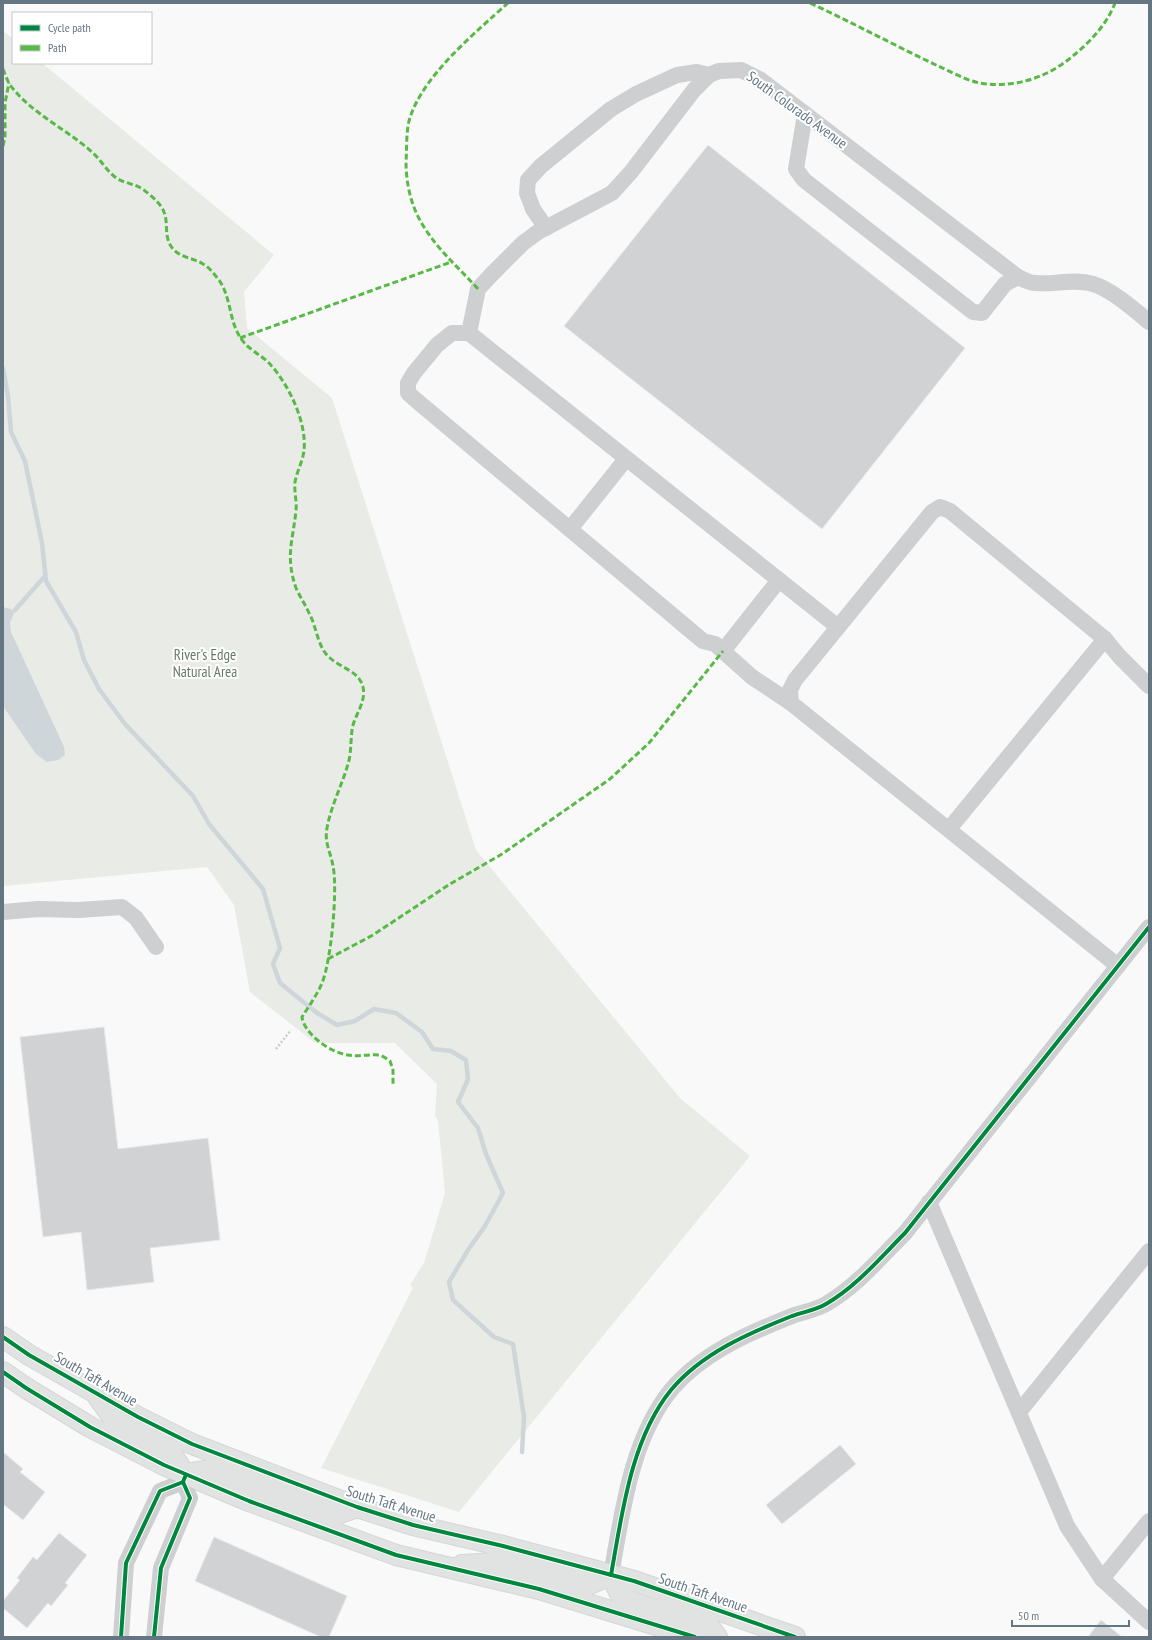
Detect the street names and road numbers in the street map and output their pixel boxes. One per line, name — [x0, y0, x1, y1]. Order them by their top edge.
street label: South Colorado Avenue — [743, 67, 851, 153]
street label: South Taft Avenue — [51, 1347, 141, 1410]
street label: South Taft Avenue — [344, 1481, 438, 1526]
street label: South Taft Avenue — [656, 1568, 750, 1617]

